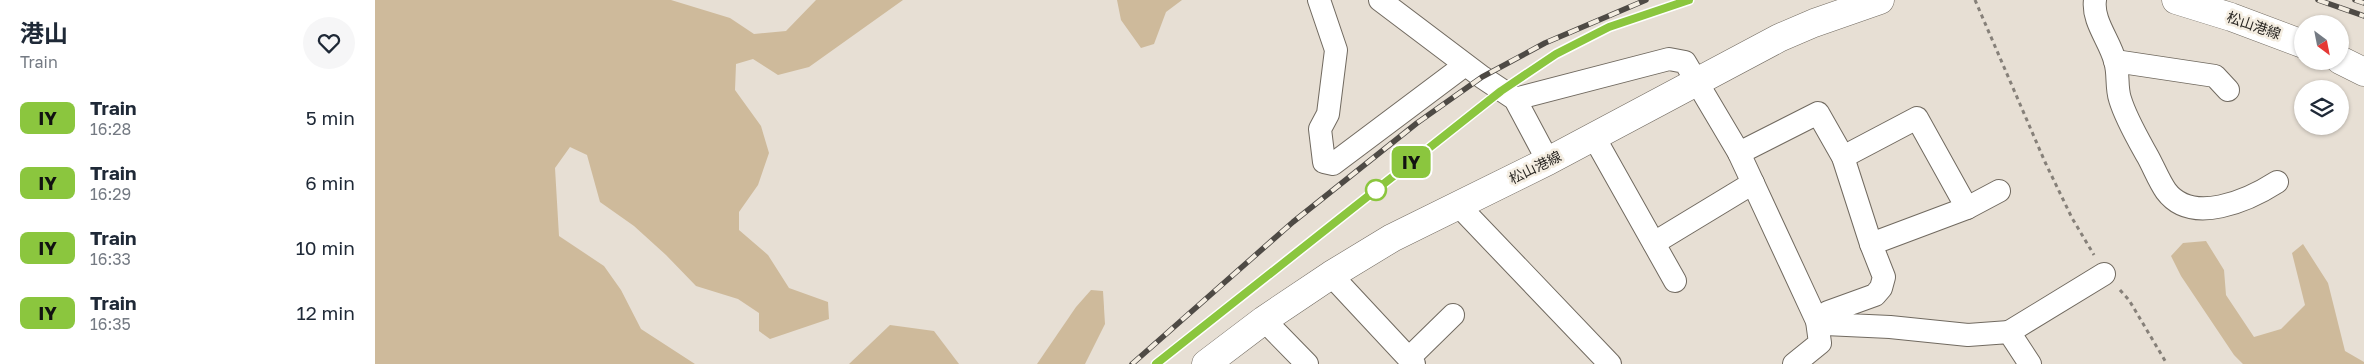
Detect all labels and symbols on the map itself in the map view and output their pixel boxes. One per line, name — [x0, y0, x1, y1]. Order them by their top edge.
street label: 松山港線 — [2225, 8, 2283, 42]
north arrow — [2294, 15, 2349, 70]
line badge: IY — [1389, 146, 1433, 178]
street label: 松山港線 — [1506, 147, 1564, 187]
unlabelled marker — [1365, 179, 1387, 201]

